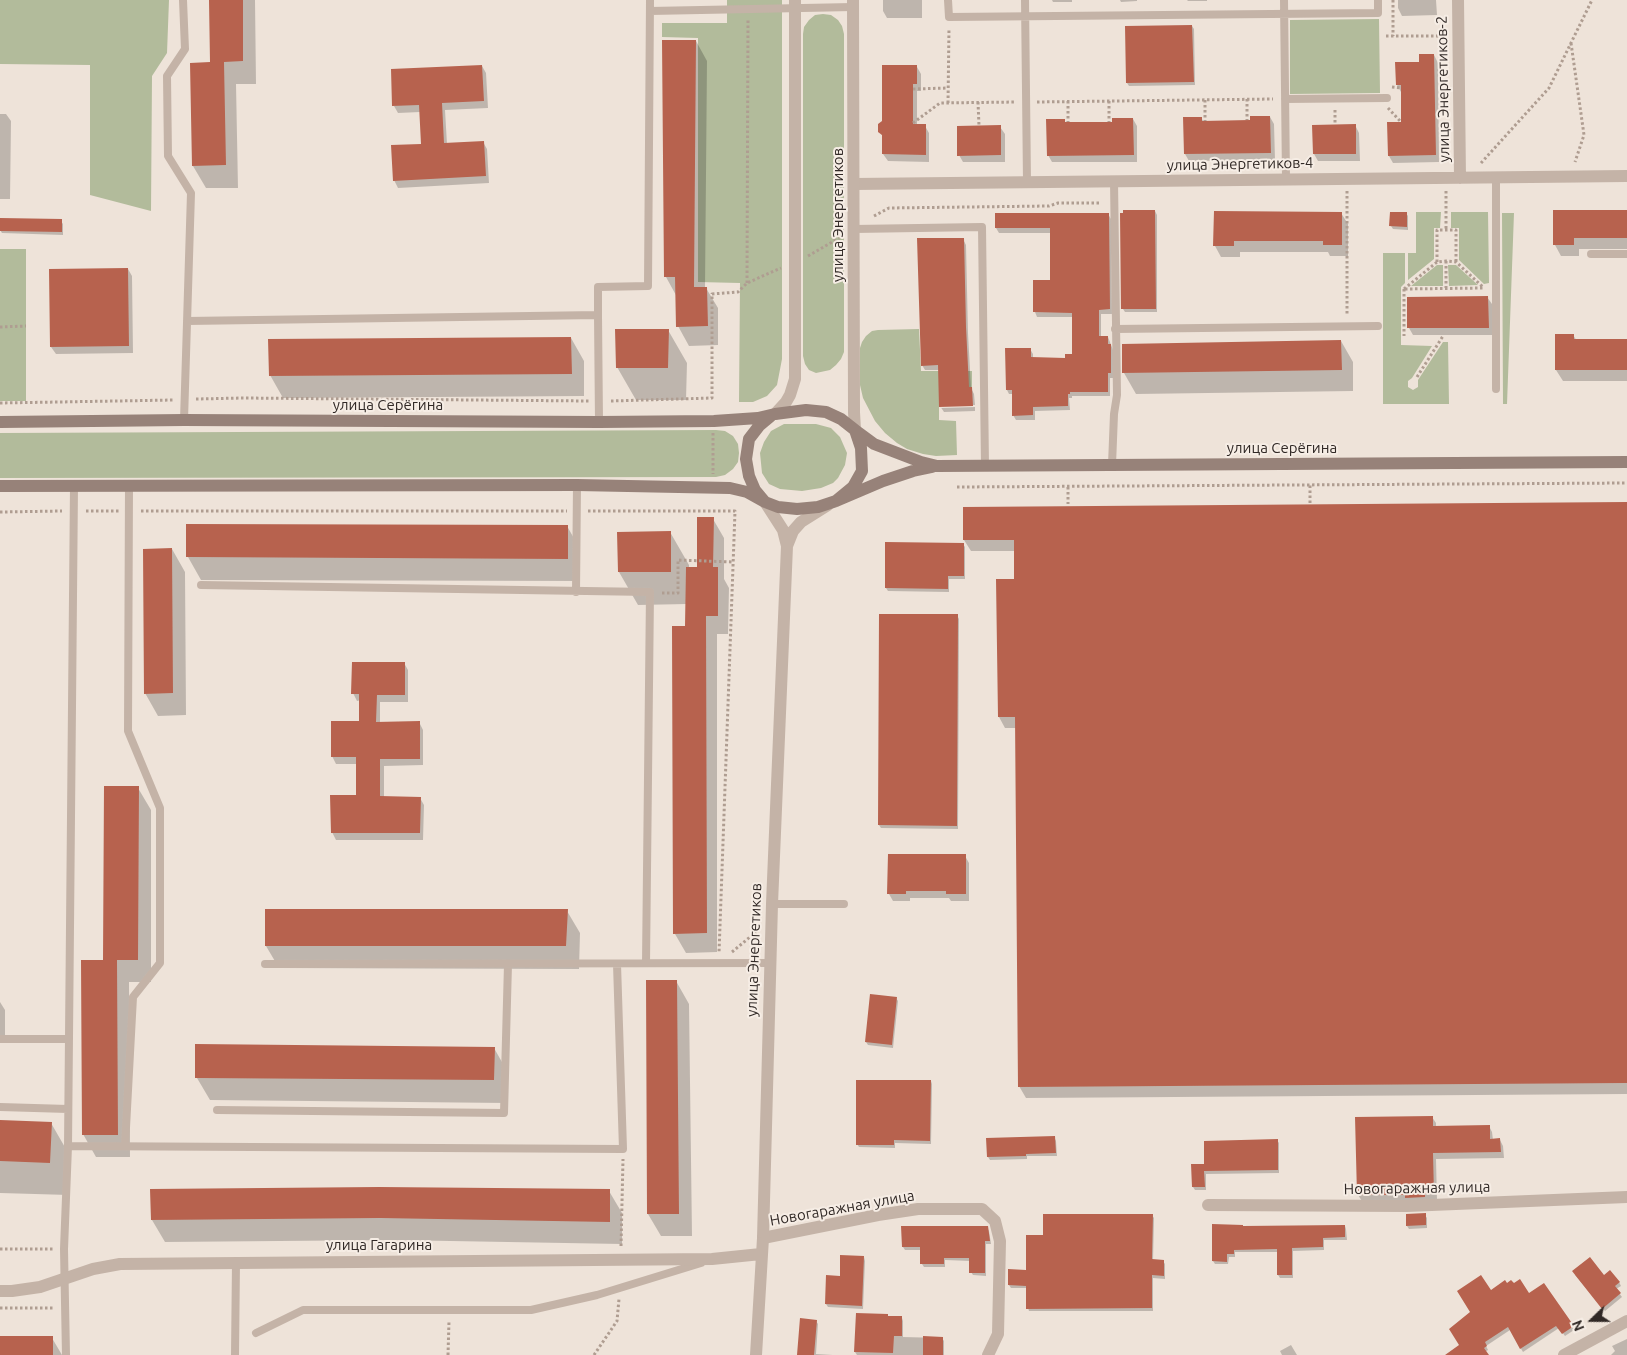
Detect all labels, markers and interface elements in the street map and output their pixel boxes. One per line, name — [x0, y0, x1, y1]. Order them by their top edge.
street label: улица Энергетиков-2 — [1433, 16, 1453, 162]
street label: улица Энергетиков — [829, 148, 847, 282]
street label: улица Энергетиков-4 — [1167, 154, 1313, 174]
street label: улица Серёгина — [333, 396, 443, 414]
street label: улица Серёгина — [1227, 439, 1337, 457]
street label: улица Энергетиков — [743, 883, 765, 1017]
street label: Новогаражная улица — [1344, 1178, 1490, 1198]
street label: Новогаражная улица — [768, 1186, 916, 1230]
street label: улица Гагарина — [326, 1236, 432, 1254]
north arrow — [1567, 1295, 1617, 1345]
text: N — [1569, 1318, 1587, 1333]

